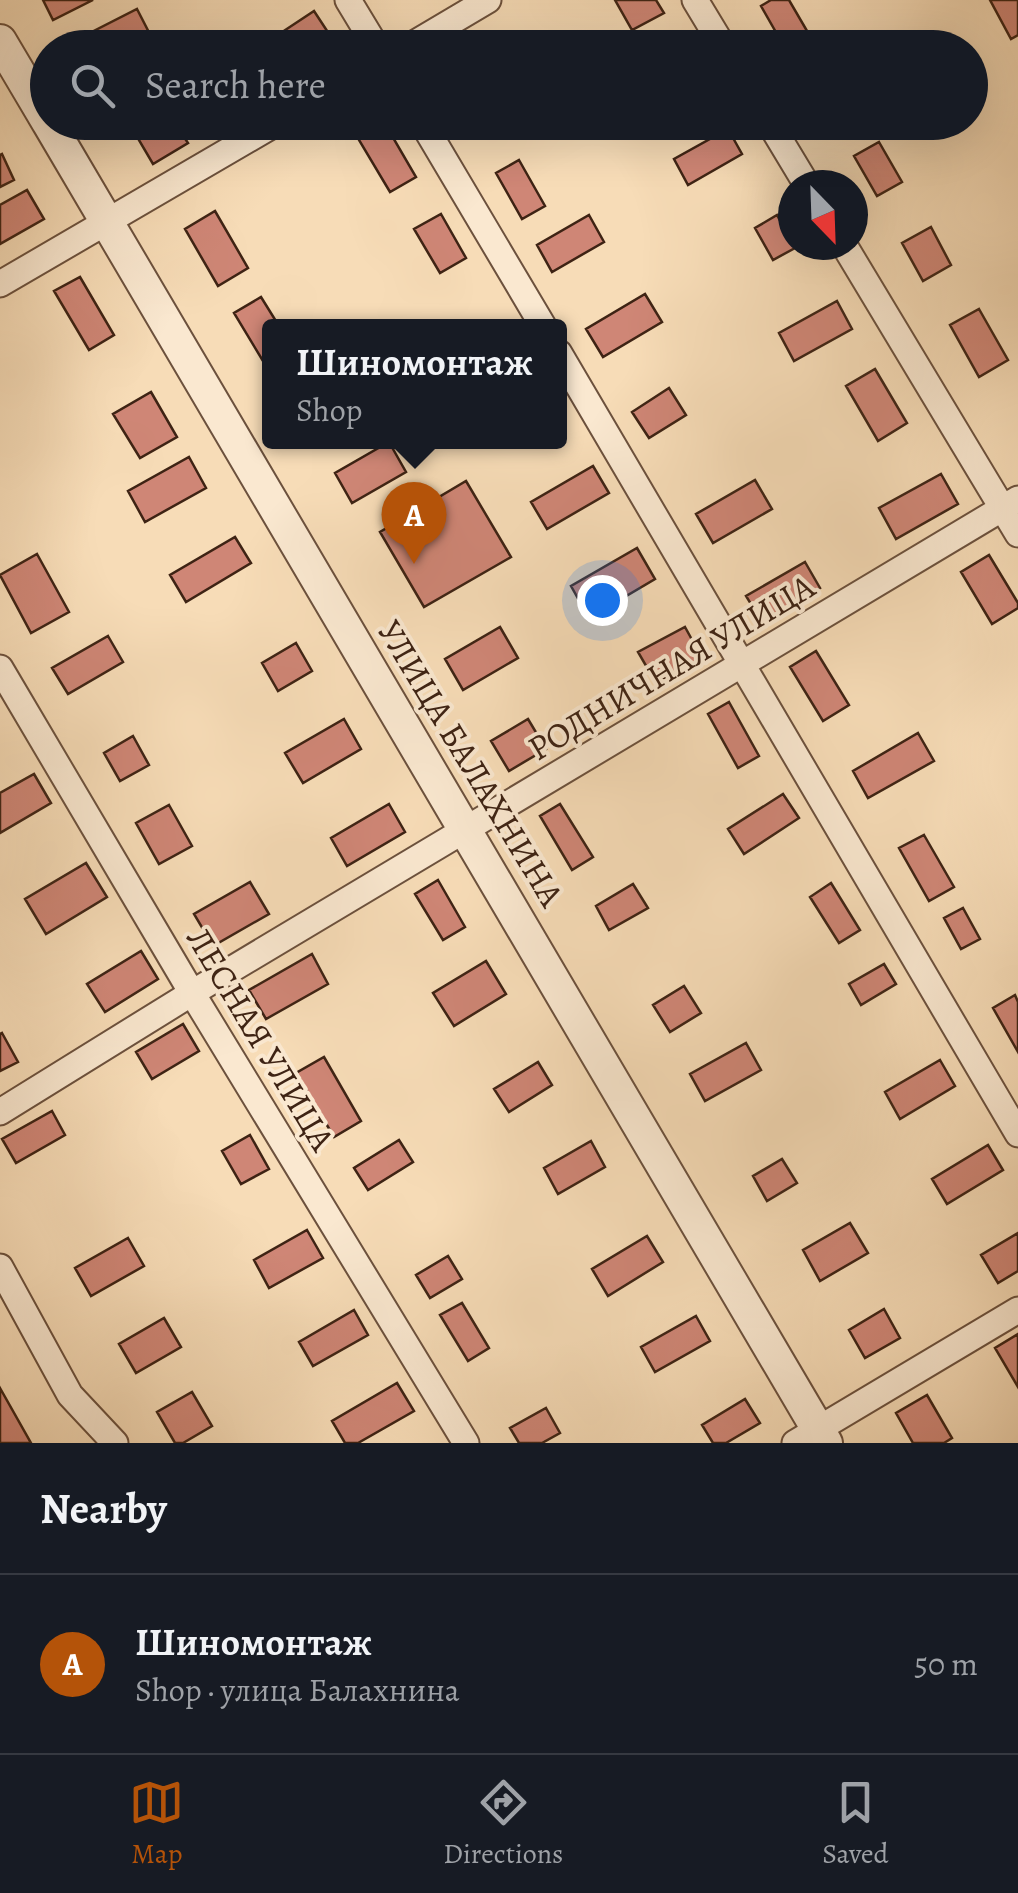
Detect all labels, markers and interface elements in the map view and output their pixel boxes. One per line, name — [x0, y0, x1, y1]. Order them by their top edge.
search box — [30, 30, 988, 140]
icon: search — [65, 58, 120, 113]
text: Search here — [145, 59, 326, 111]
north arrow — [778, 170, 868, 260]
popup — [262, 319, 567, 449]
text: Шиномонтаж — [296, 336, 533, 388]
text: Shop — [296, 388, 363, 432]
pin: A — [382, 482, 446, 564]
street label: РОДНИЧНАЯ УЛИЦА — [519, 562, 824, 772]
your location — [577, 575, 628, 626]
street label: УЛИЦА БАЛАХНИНА — [366, 611, 576, 916]
street label: ЛЕСНАЯ УЛИЦА — [175, 918, 347, 1160]
text: Nearby — [40, 1480, 167, 1537]
text: Шиномонтаж — [135, 1616, 372, 1668]
text: A — [62, 1642, 83, 1686]
text: 50 m — [914, 1642, 978, 1686]
text: Shop · улица Балахнина — [135, 1668, 460, 1712]
tab: Map — [129, 1775, 184, 1873]
tab: Directions — [443, 1775, 563, 1873]
tab: Saved — [822, 1775, 889, 1873]

